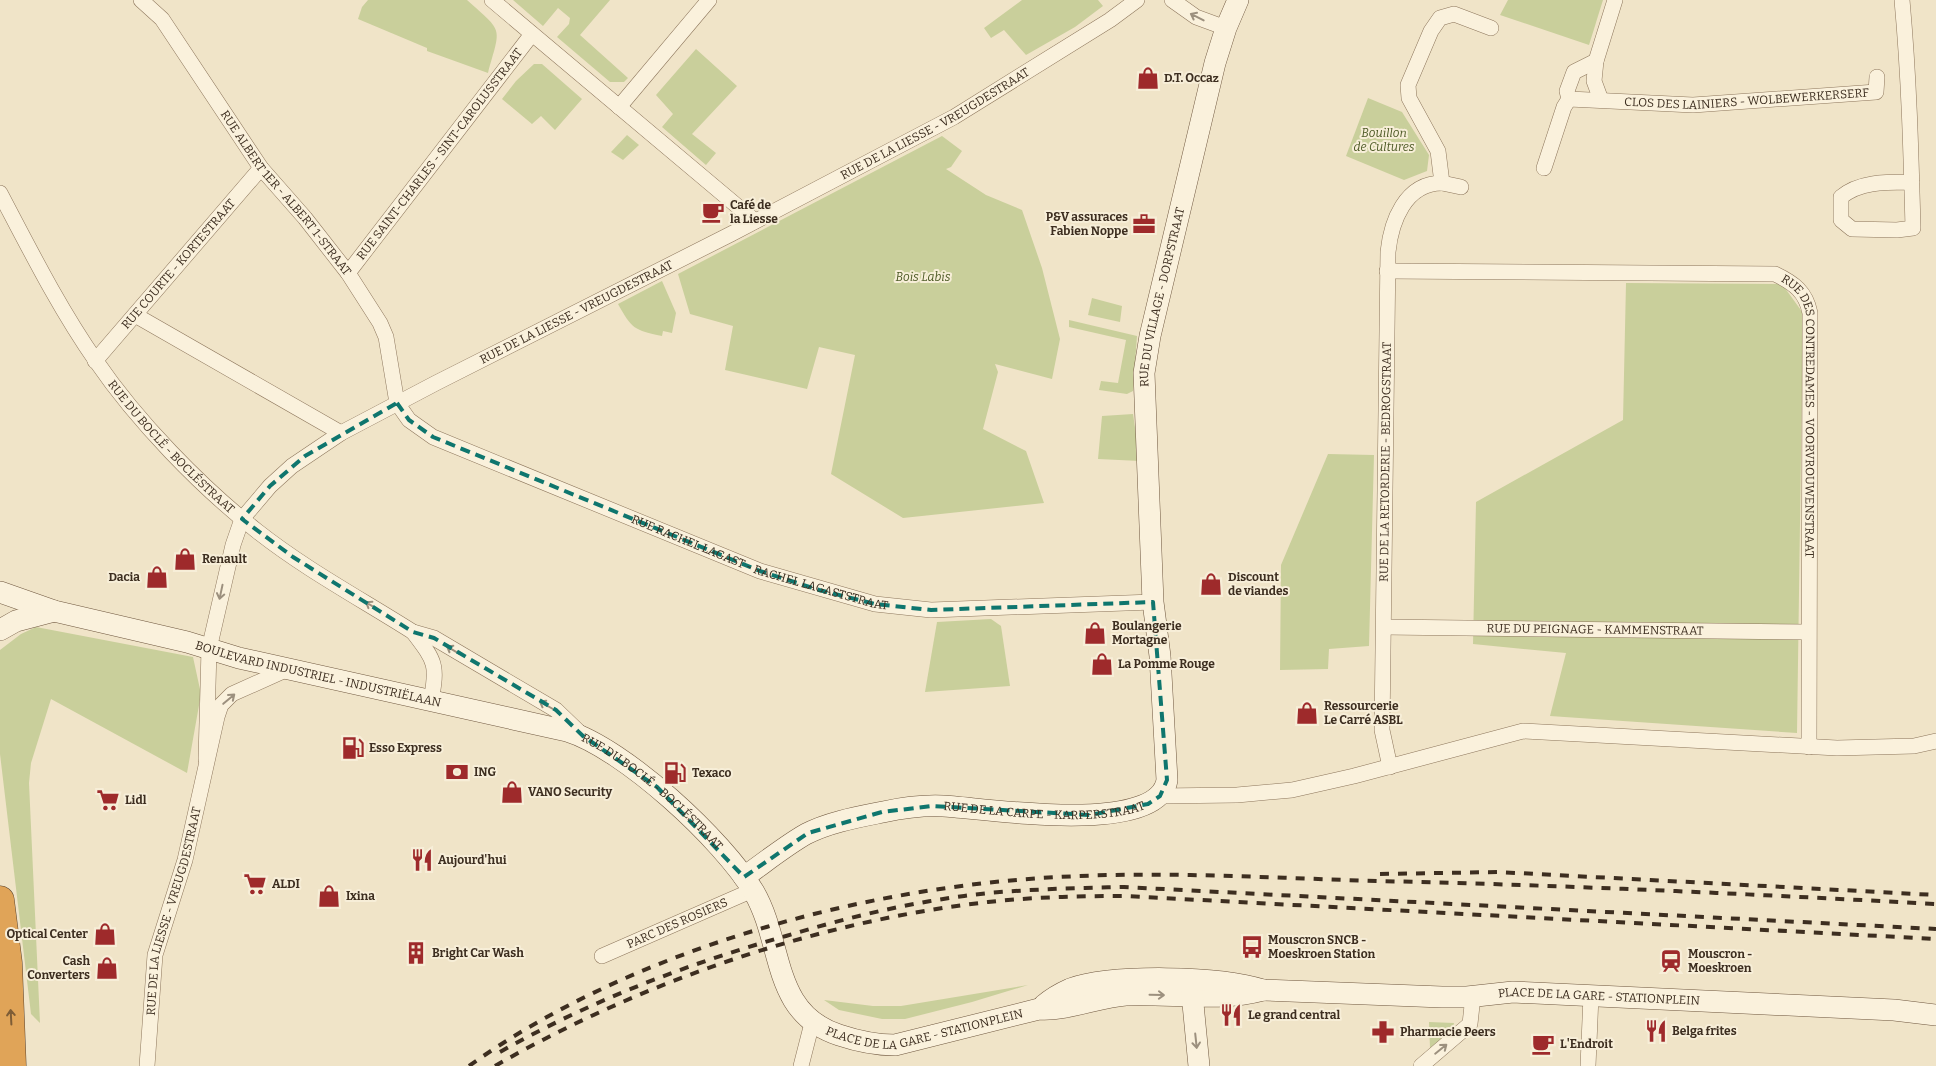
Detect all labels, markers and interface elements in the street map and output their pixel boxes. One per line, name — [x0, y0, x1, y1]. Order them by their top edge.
one-way arrow — [1190, 12, 1205, 22]
street label: RUE SAINT-CHARLES - SINT-CAROLUSSTRAAT — [354, 46, 525, 262]
street label: RUE DE LA LIESSE - VREUGDESTRAAT — [838, 65, 1032, 182]
shop icon: D.T. Occaz — [1135, 65, 1161, 91]
place label: D.T. Occaz — [1164, 71, 1219, 85]
street label: CLOS DES LAINIERS - WOLBEWERKERSERF — [1624, 85, 1870, 112]
street label: RUE ALBERT 1ER - ALBERT 1-STRAAT — [218, 108, 354, 278]
park label: Bouillon de Cultures — [1354, 126, 1415, 154]
street label: RUE COURTE - KORTESTRAAT — [119, 196, 238, 332]
place label: Café de la Liesse — [730, 198, 778, 226]
cafe icon: Café de la Liesse — [700, 199, 726, 225]
street label: RUE DU VILLAGE - DORPSTRAAT — [1137, 206, 1187, 387]
place label: P&V assuraces Fabien Noppe — [1046, 210, 1128, 238]
office icon: P&V assuraces Fabien Noppe — [1131, 211, 1157, 237]
street label: RUE DE LA LIESSE - VREUGDESTRAAT — [478, 257, 675, 367]
park label: Bois Labis — [896, 270, 951, 284]
street label: RUE DES CONTREDAMES - VOORVROUWENSTRAAT — [1779, 272, 1817, 558]
street label: RUE DE LA RETORDERIE - BEDROGSTRAAT — [1377, 342, 1394, 582]
street label: RUE DU BOCLÉ - BOCLÉSTRAAT — [105, 377, 237, 516]
street label: RUE RACHEL LAGAST - RACHEL LAGASTSTRAAT — [629, 512, 889, 612]
shop icon: Renault — [172, 546, 198, 572]
place label: Renault — [202, 552, 247, 566]
shop icon: Dacia — [144, 564, 170, 590]
place label: Dacia — [108, 570, 140, 584]
place label: Discount de viandes — [1228, 570, 1289, 598]
shop icon: Discount de viandes — [1198, 571, 1224, 597]
one-way arrow — [216, 584, 226, 600]
one-way arrow — [365, 600, 379, 610]
place label: Boulangerie Mortagne — [1112, 619, 1182, 647]
shop icon: Boulangerie Mortagne — [1082, 620, 1108, 646]
street label: RUE DU PEIGNAGE - KAMMENSTRAAT — [1486, 621, 1704, 638]
street label: BOULEVARD INDUSTRIEL - INDUSTRIËLAAN — [194, 638, 443, 710]
one-way arrow — [447, 644, 461, 654]
shop icon: La Pomme Rouge — [1089, 651, 1115, 677]
place label: La Pomme Rouge — [1118, 657, 1215, 671]
one-way arrow — [222, 693, 235, 704]
place label: Ressourcerie Le Carré ASBL — [1324, 699, 1403, 727]
one-way arrow — [539, 700, 554, 710]
shop icon: Ressourcerie Le Carré ASBL — [1294, 700, 1320, 726]
street label: RUE DU BOCLÉ - BOCLÉSTRAAT — [579, 731, 726, 853]
fuel station icon: Esso Express — [340, 735, 366, 761]
place label: Esso Express — [369, 741, 442, 755]
bank icon: ING — [444, 759, 470, 785]
fuel station icon: Texaco — [662, 760, 688, 786]
place label: ING — [474, 765, 497, 779]
place label: Texaco — [692, 766, 731, 780]
shop icon: VANO Security — [499, 779, 525, 805]
place label: VANO Security — [528, 785, 612, 799]
supermarket icon: Lidl — [95, 787, 121, 813]
place label: Lidl — [125, 793, 147, 807]
street label: RUE DE LA CARPE - KARPERSTRAAT — [943, 798, 1147, 822]
street label: RUE DE LA LIESSE - VREUGDESTRAAT — [144, 805, 204, 1016]
restaurant icon: Aujourd'hui — [409, 847, 435, 873]
place label: Aujourd'hui — [438, 853, 507, 868]
supermarket icon: ALDI — [242, 871, 268, 897]
place label: ALDI — [272, 877, 300, 891]
shop icon: Ixina — [316, 883, 342, 909]
place label: Ixina — [346, 889, 375, 903]
street label: PARC DES ROSIERS — [625, 895, 730, 951]
shop icon: Optical Center — [92, 921, 118, 947]
place label: Optical Center — [7, 927, 88, 941]
place label: Mouscron SNCB - Moeskroen Station — [1268, 933, 1376, 961]
bus stop icon: Mouscron SNCB - Moeskroen Station — [1239, 934, 1265, 960]
building icon: Bright Car Wash — [403, 940, 429, 966]
place label: Bright Car Wash — [432, 946, 524, 960]
place label: Mouscron - Moeskroen — [1688, 947, 1752, 975]
station icon: Mouscron - Moeskroen — [1658, 948, 1684, 974]
place label: Cash Converters — [27, 954, 90, 982]
shop icon: Cash Converters — [94, 955, 120, 981]
street label: PLACE DE LA GARE - STATIONPLEIN — [1497, 985, 1701, 1008]
one-way arrow — [1148, 990, 1164, 1000]
restaurant icon: Le grand central — [1218, 1002, 1244, 1028]
street label: PLACE DE LA GARE - STATIONPLEIN — [824, 1006, 1025, 1052]
place label: Le grand central — [1248, 1008, 1340, 1022]
one-way arrow — [6, 1010, 15, 1026]
restaurant icon: Belga frites — [1643, 1018, 1669, 1044]
pharmacy icon: Pharmacie Peers — [1370, 1019, 1396, 1045]
place label: Belga frites — [1672, 1024, 1737, 1038]
place label: Pharmacie Peers — [1400, 1025, 1496, 1039]
cafe icon: L'Endroit — [1530, 1031, 1556, 1057]
one-way arrow — [1191, 1033, 1201, 1049]
place label: L'Endroit — [1560, 1037, 1613, 1051]
one-way arrow — [1434, 1044, 1447, 1055]

